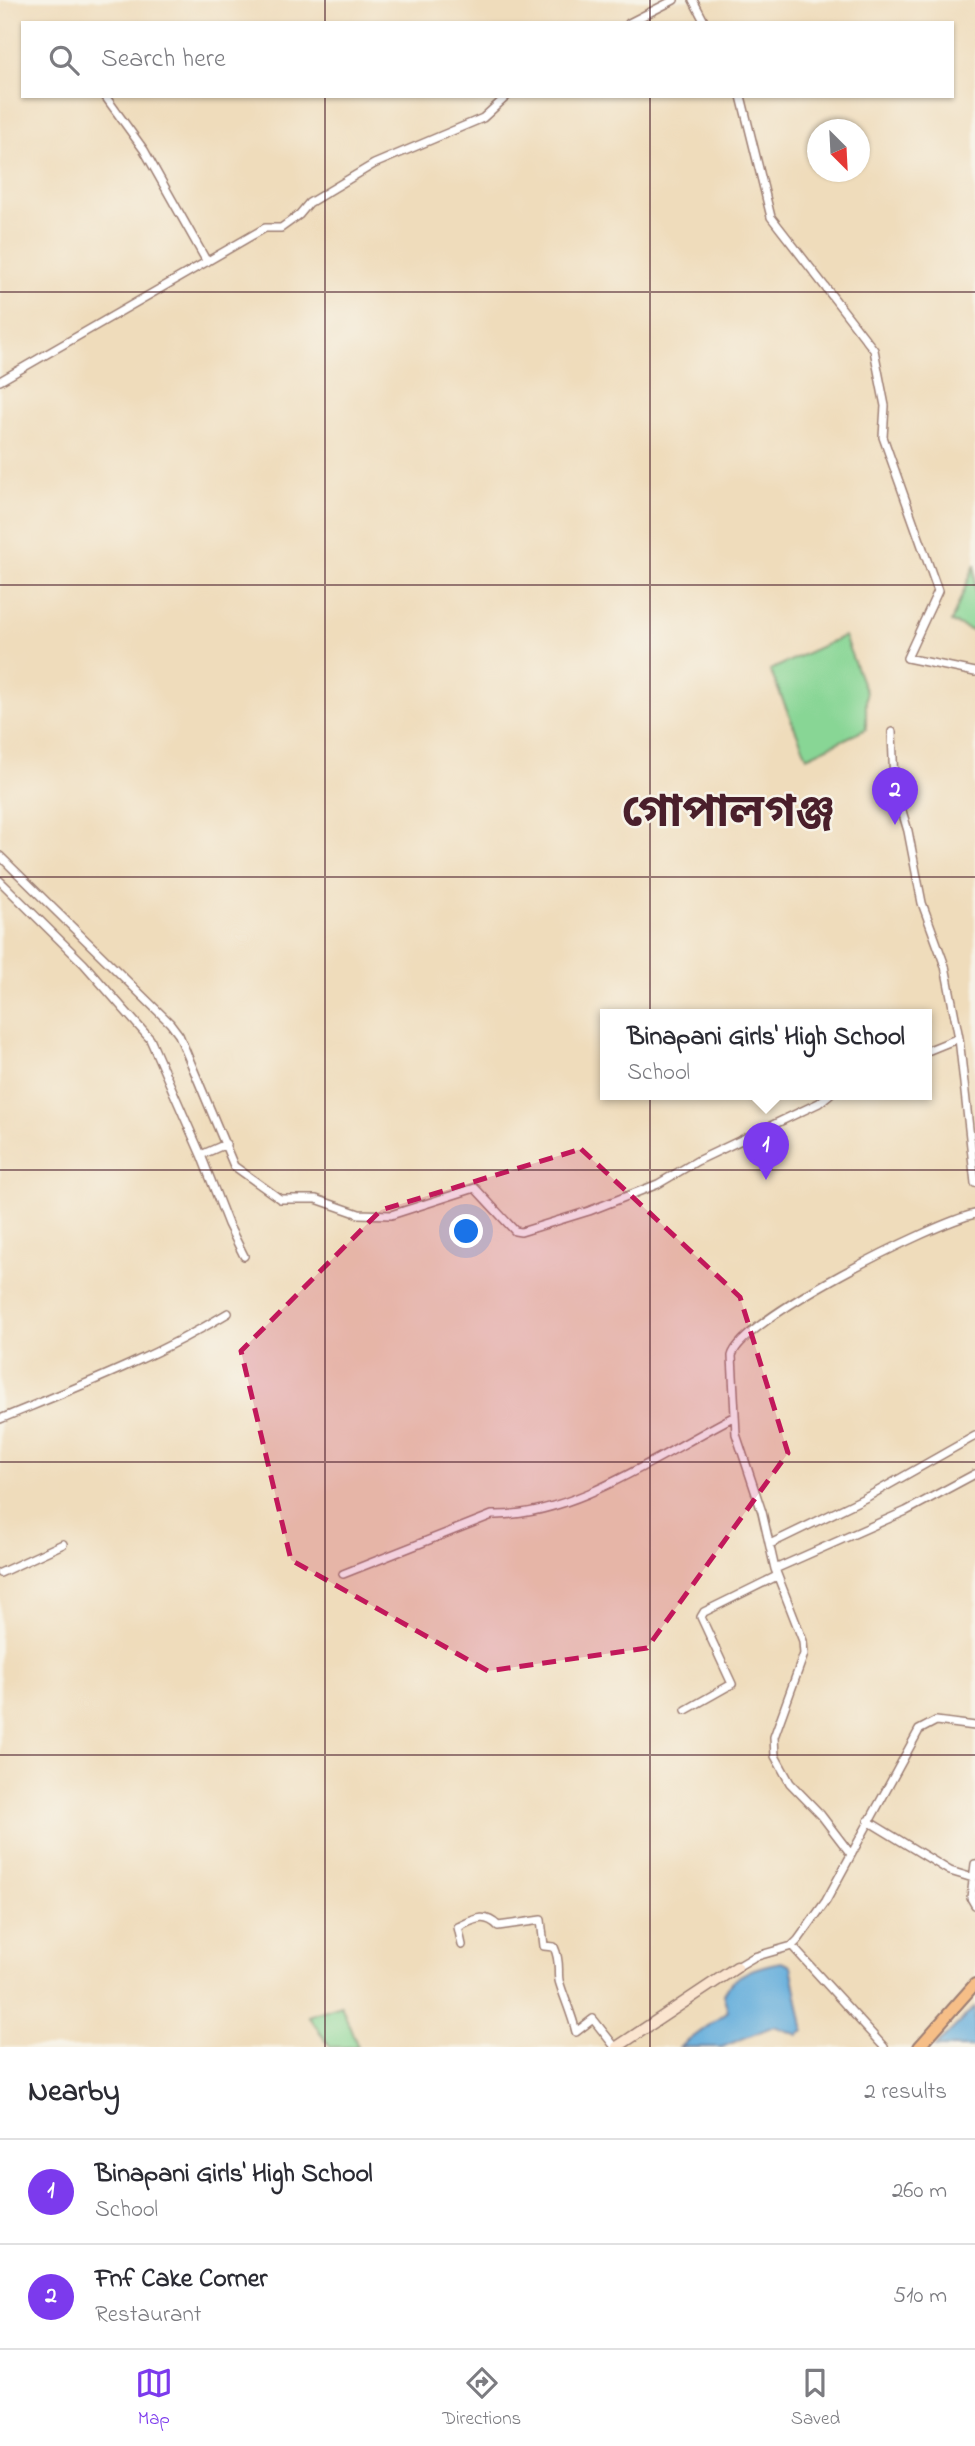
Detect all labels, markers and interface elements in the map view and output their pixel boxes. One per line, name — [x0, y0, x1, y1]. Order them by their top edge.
search box — [21, 21, 954, 98]
icon: search — [45, 41, 83, 79]
text: Search here — [101, 41, 226, 79]
north arrow — [807, 119, 870, 182]
pin: 2 — [872, 767, 918, 825]
district label: গোপালগঞ্জ — [621, 781, 835, 848]
popup — [600, 1009, 932, 1100]
text: Binapani Girls' High School — [627, 1019, 905, 1057]
text: School — [627, 1057, 690, 1090]
pin: 1 — [743, 1122, 789, 1180]
your location — [449, 1214, 483, 1248]
text: Nearby — [28, 2071, 120, 2115]
text: 2 results — [864, 2076, 947, 2109]
text: Binapani Girls' High School — [95, 2156, 373, 2194]
text: 1 — [47, 2175, 55, 2208]
text: 260 m — [892, 2175, 947, 2208]
text: School — [95, 2194, 158, 2227]
text: Fnf Cake Corner — [95, 2261, 267, 2299]
text: 2 — [45, 2280, 57, 2313]
text: 510 m — [893, 2280, 947, 2313]
text: Restaurant — [95, 2299, 202, 2332]
tab: Map — [135, 2364, 173, 2433]
tab: Directions — [442, 2364, 521, 2433]
tab: Saved — [791, 2364, 840, 2433]

